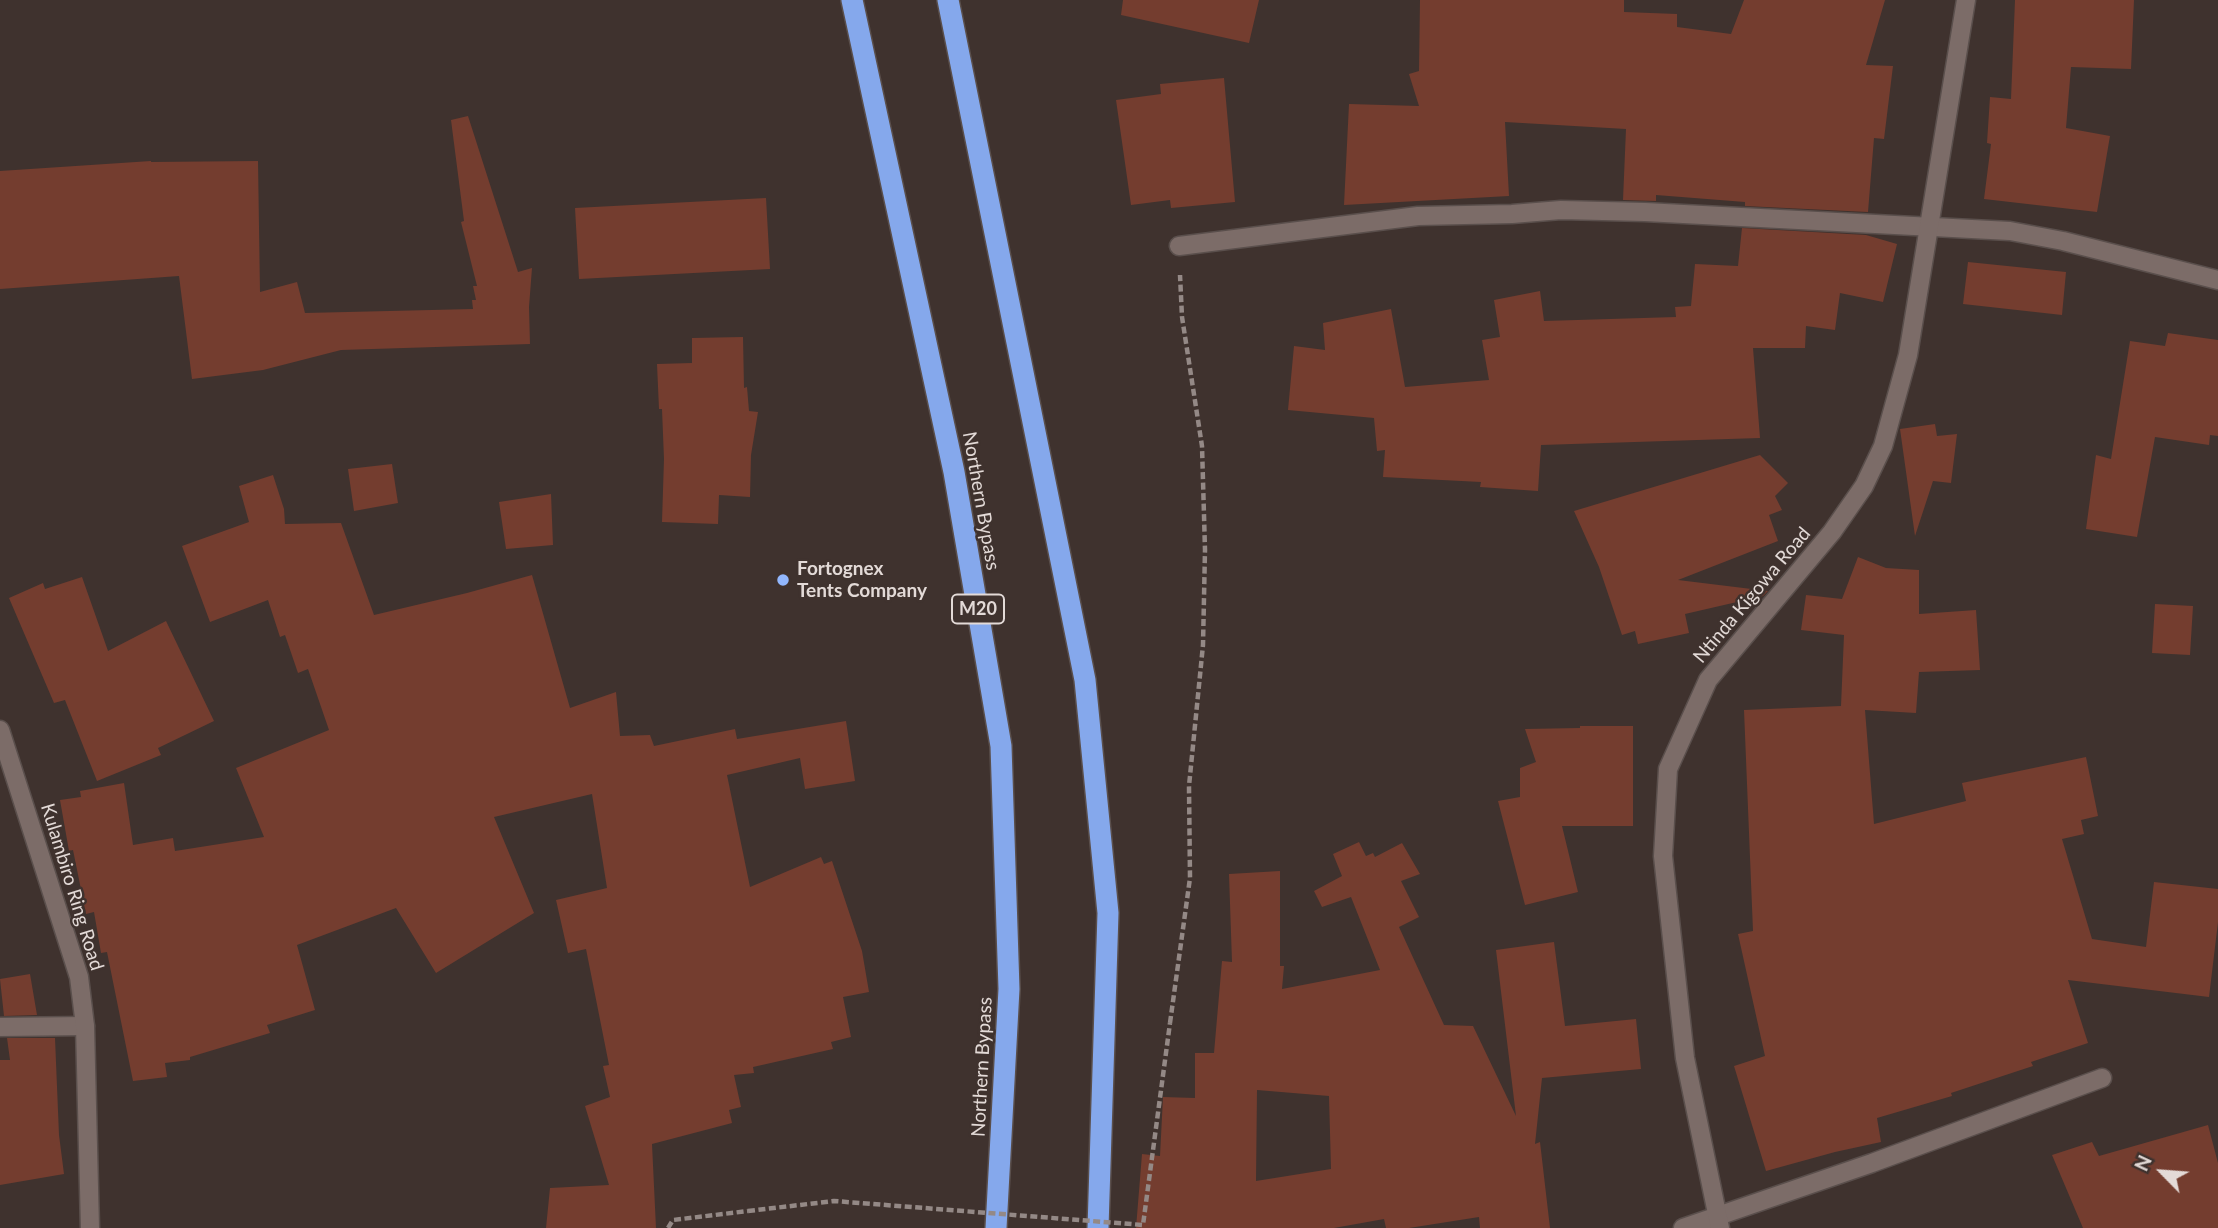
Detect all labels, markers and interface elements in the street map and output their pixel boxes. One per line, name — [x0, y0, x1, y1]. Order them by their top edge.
street label: Northern Bypass — [958, 430, 1004, 572]
street label: Ntinda Kigowa Road — [1689, 522, 1815, 668]
place label: Fortognex Tents Company — [797, 558, 927, 602]
marker: Fortognex Tents Company — [775, 572, 791, 588]
road number: M20 — [952, 594, 1004, 624]
street label: Kulambiro Ring Road — [36, 801, 108, 973]
street label: Northern Bypass — [967, 996, 997, 1138]
north arrow — [2127, 1137, 2197, 1207]
text: N — [2129, 1151, 2156, 1174]

